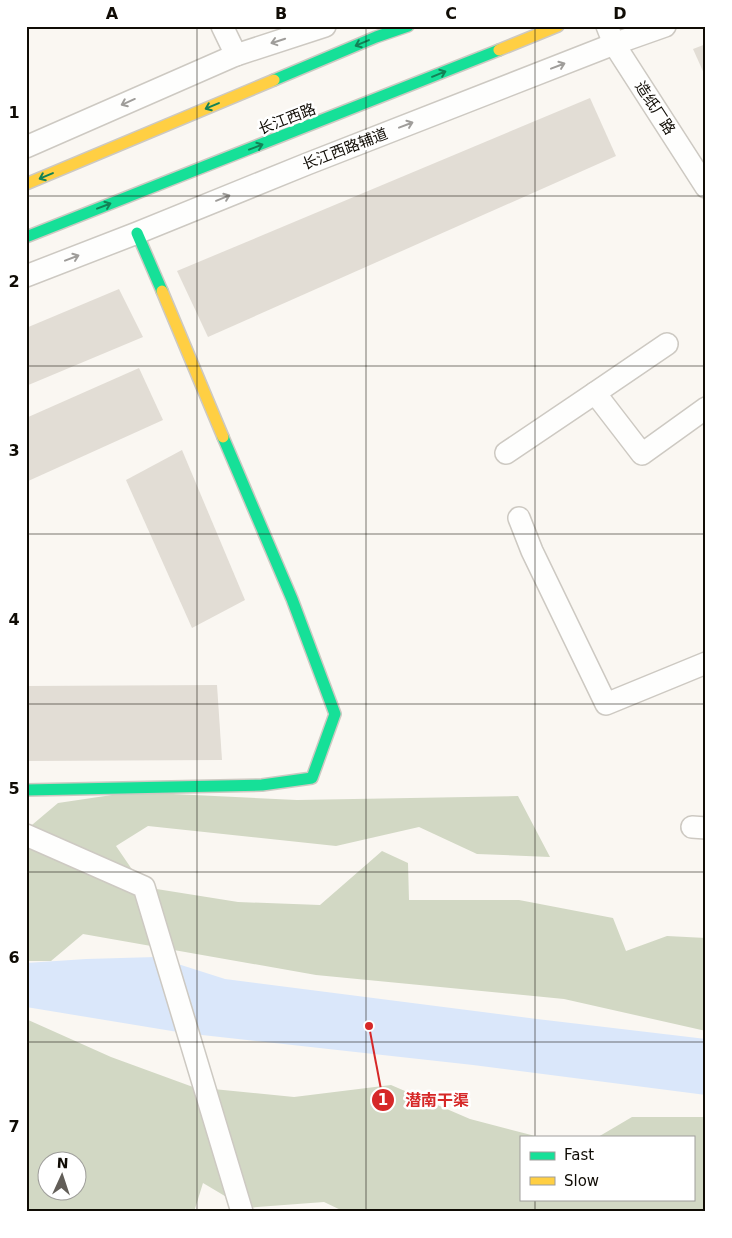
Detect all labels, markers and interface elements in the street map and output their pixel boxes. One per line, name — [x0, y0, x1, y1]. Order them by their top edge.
text: A — [106, 4, 119, 23]
text: B — [275, 4, 287, 23]
text: C — [445, 4, 457, 23]
text: D — [613, 4, 627, 23]
one-way arrow — [271, 37, 287, 47]
one-way arrow — [355, 39, 370, 49]
one-way arrow — [549, 61, 565, 70]
one-way arrow — [431, 69, 446, 78]
street label: 造纸厂路 — [631, 78, 679, 138]
one-way arrow — [121, 98, 136, 108]
street label: 长江西路 — [256, 100, 318, 138]
one-way arrow — [205, 102, 221, 111]
text: 1 — [8, 103, 20, 122]
one-way arrow — [398, 120, 413, 129]
street label: 长江西路辅道 — [300, 124, 390, 174]
one-way arrow — [248, 142, 263, 151]
one-way arrow — [39, 172, 54, 181]
one-way arrow — [215, 193, 230, 202]
one-way arrow — [96, 201, 111, 210]
one-way arrow — [64, 253, 79, 262]
text: 2 — [8, 272, 20, 291]
text: 3 — [8, 441, 20, 460]
text: 4 — [8, 610, 20, 629]
text: 5 — [8, 779, 20, 798]
text: 6 — [8, 948, 20, 967]
callout: 潜南干渠 — [370, 1085, 479, 1116]
text: 1 — [378, 1091, 388, 1109]
text: 潜南干渠 — [405, 1091, 469, 1110]
text: 7 — [8, 1117, 20, 1136]
legend — [520, 1136, 694, 1200]
text: Fast — [564, 1146, 594, 1164]
north arrow — [38, 1150, 88, 1200]
text: N — [56, 1155, 69, 1171]
text: Slow — [564, 1172, 599, 1190]

